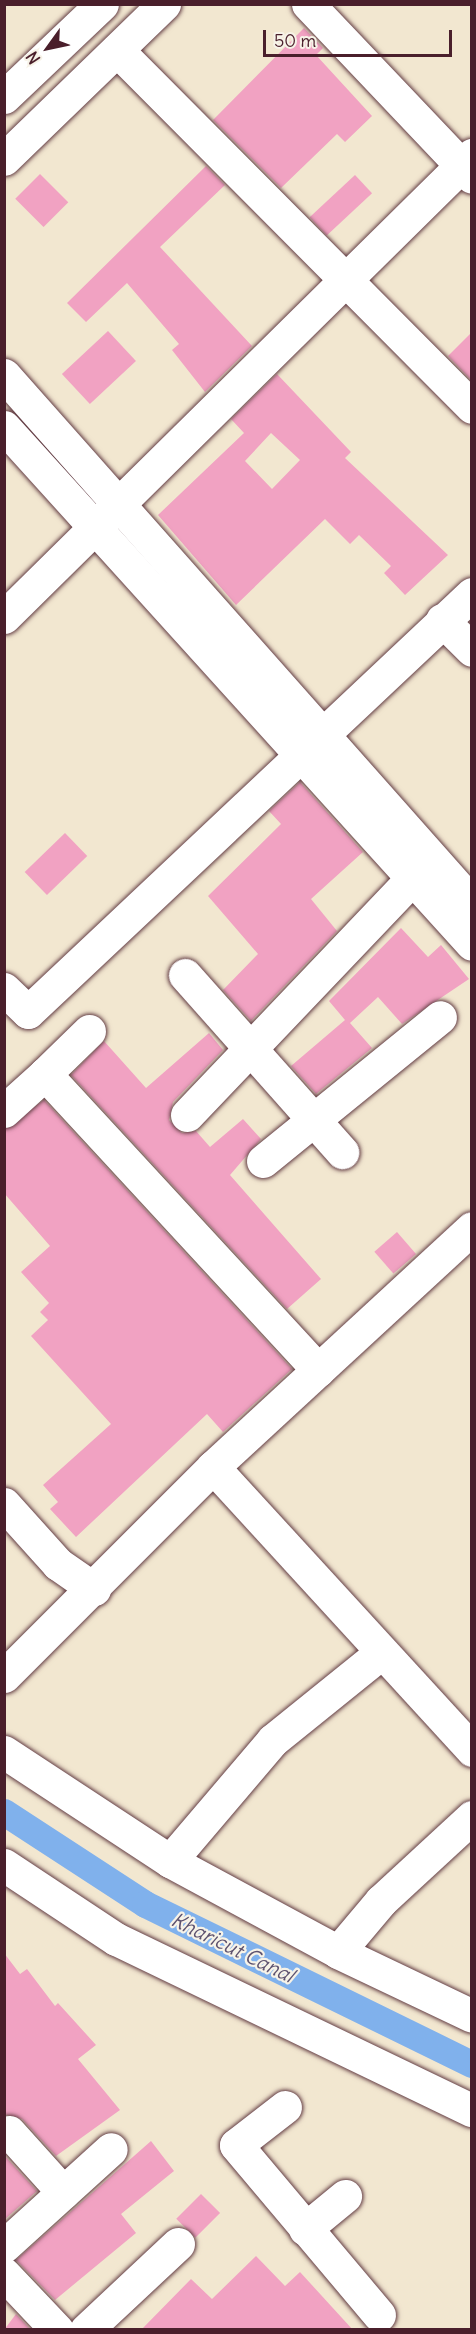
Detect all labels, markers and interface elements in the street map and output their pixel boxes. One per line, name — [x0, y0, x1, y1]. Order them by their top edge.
north arrow — [18, 18, 78, 78]
scale bar — [266, 18, 455, 56]
text: 50 m — [274, 29, 316, 52]
text: N — [22, 48, 44, 68]
water label: Kharicut Canal — [168, 1907, 298, 1987]

